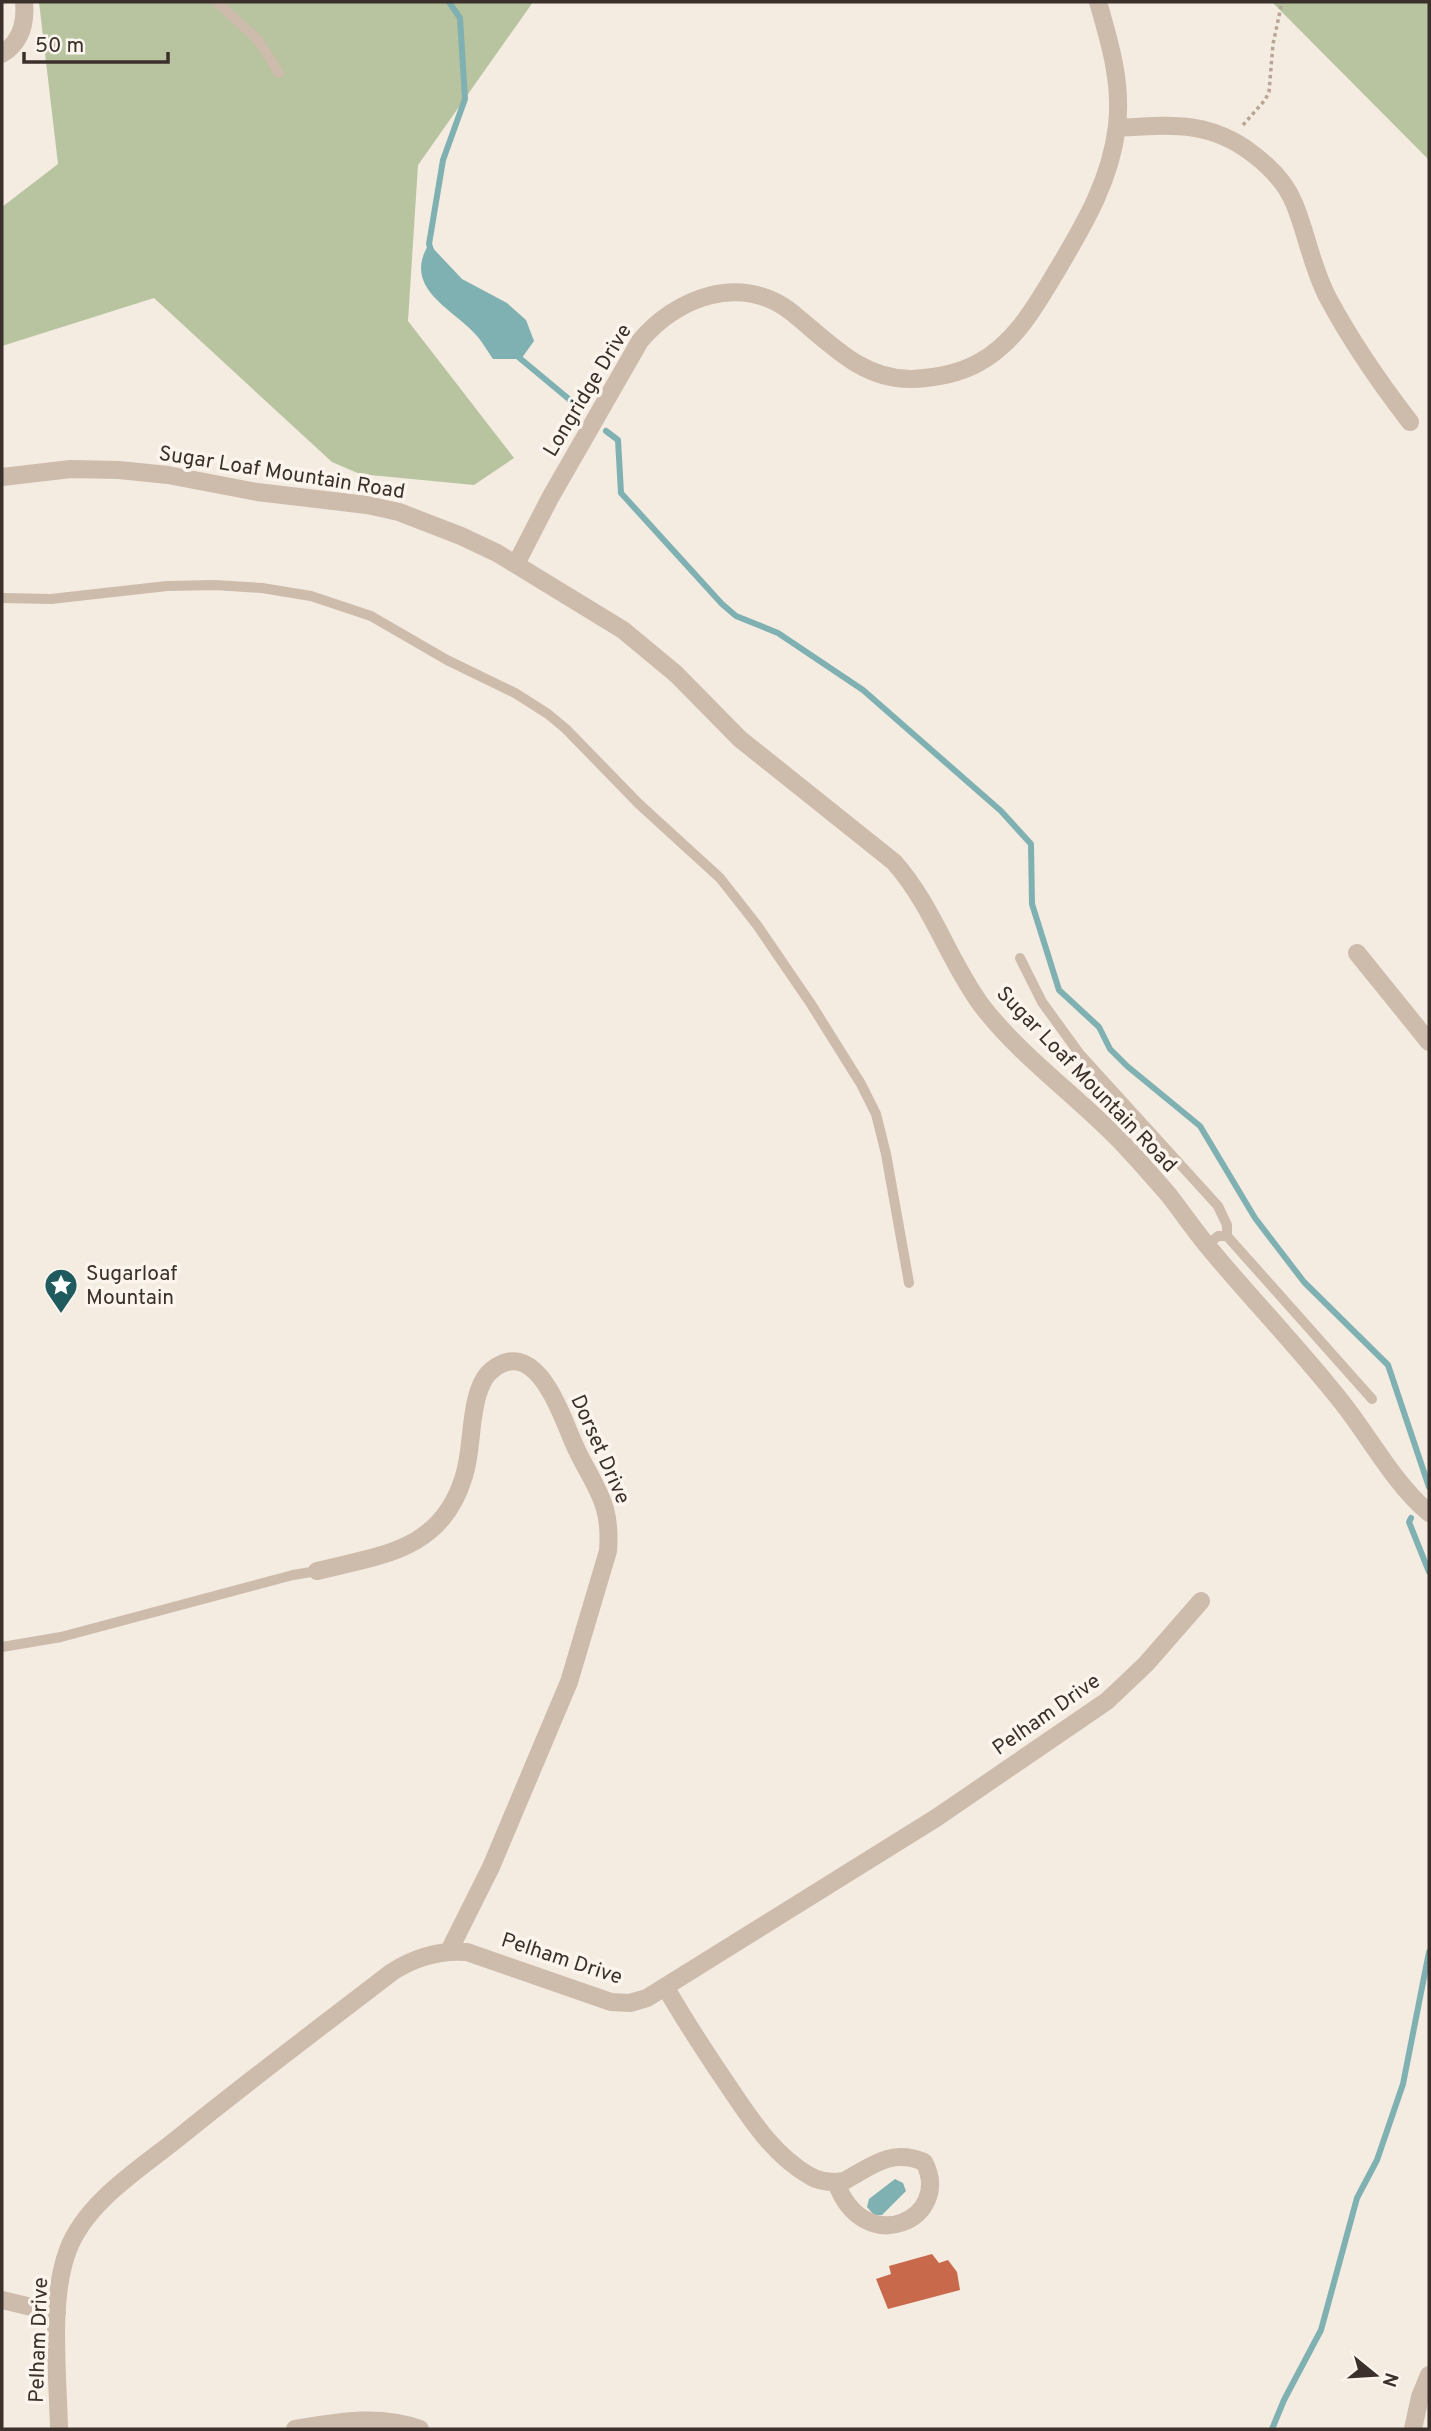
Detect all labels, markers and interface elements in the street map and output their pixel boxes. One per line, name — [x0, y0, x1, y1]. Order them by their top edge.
scale bar — [24, 21, 168, 65]
text: 50 m — [35, 33, 84, 60]
street label: Longridge Drive — [538, 319, 639, 462]
street label: Sugar Loaf Mountain Road — [157, 441, 407, 506]
street label: Sugar Loaf Mountain Road — [990, 981, 1182, 1179]
place label: Sugarloaf Mountain — [86, 1261, 177, 1312]
place icon: Sugarloaf Mountain — [42, 1266, 80, 1315]
street label: Dorset Drive — [563, 1391, 636, 1509]
street label: Pelham Drive — [988, 1668, 1106, 1762]
street label: Pelham Drive — [498, 1927, 626, 1992]
street label: Pelham Drive — [24, 2277, 55, 2403]
north arrow — [1340, 2340, 1410, 2410]
text: N — [1376, 2369, 1403, 2390]

